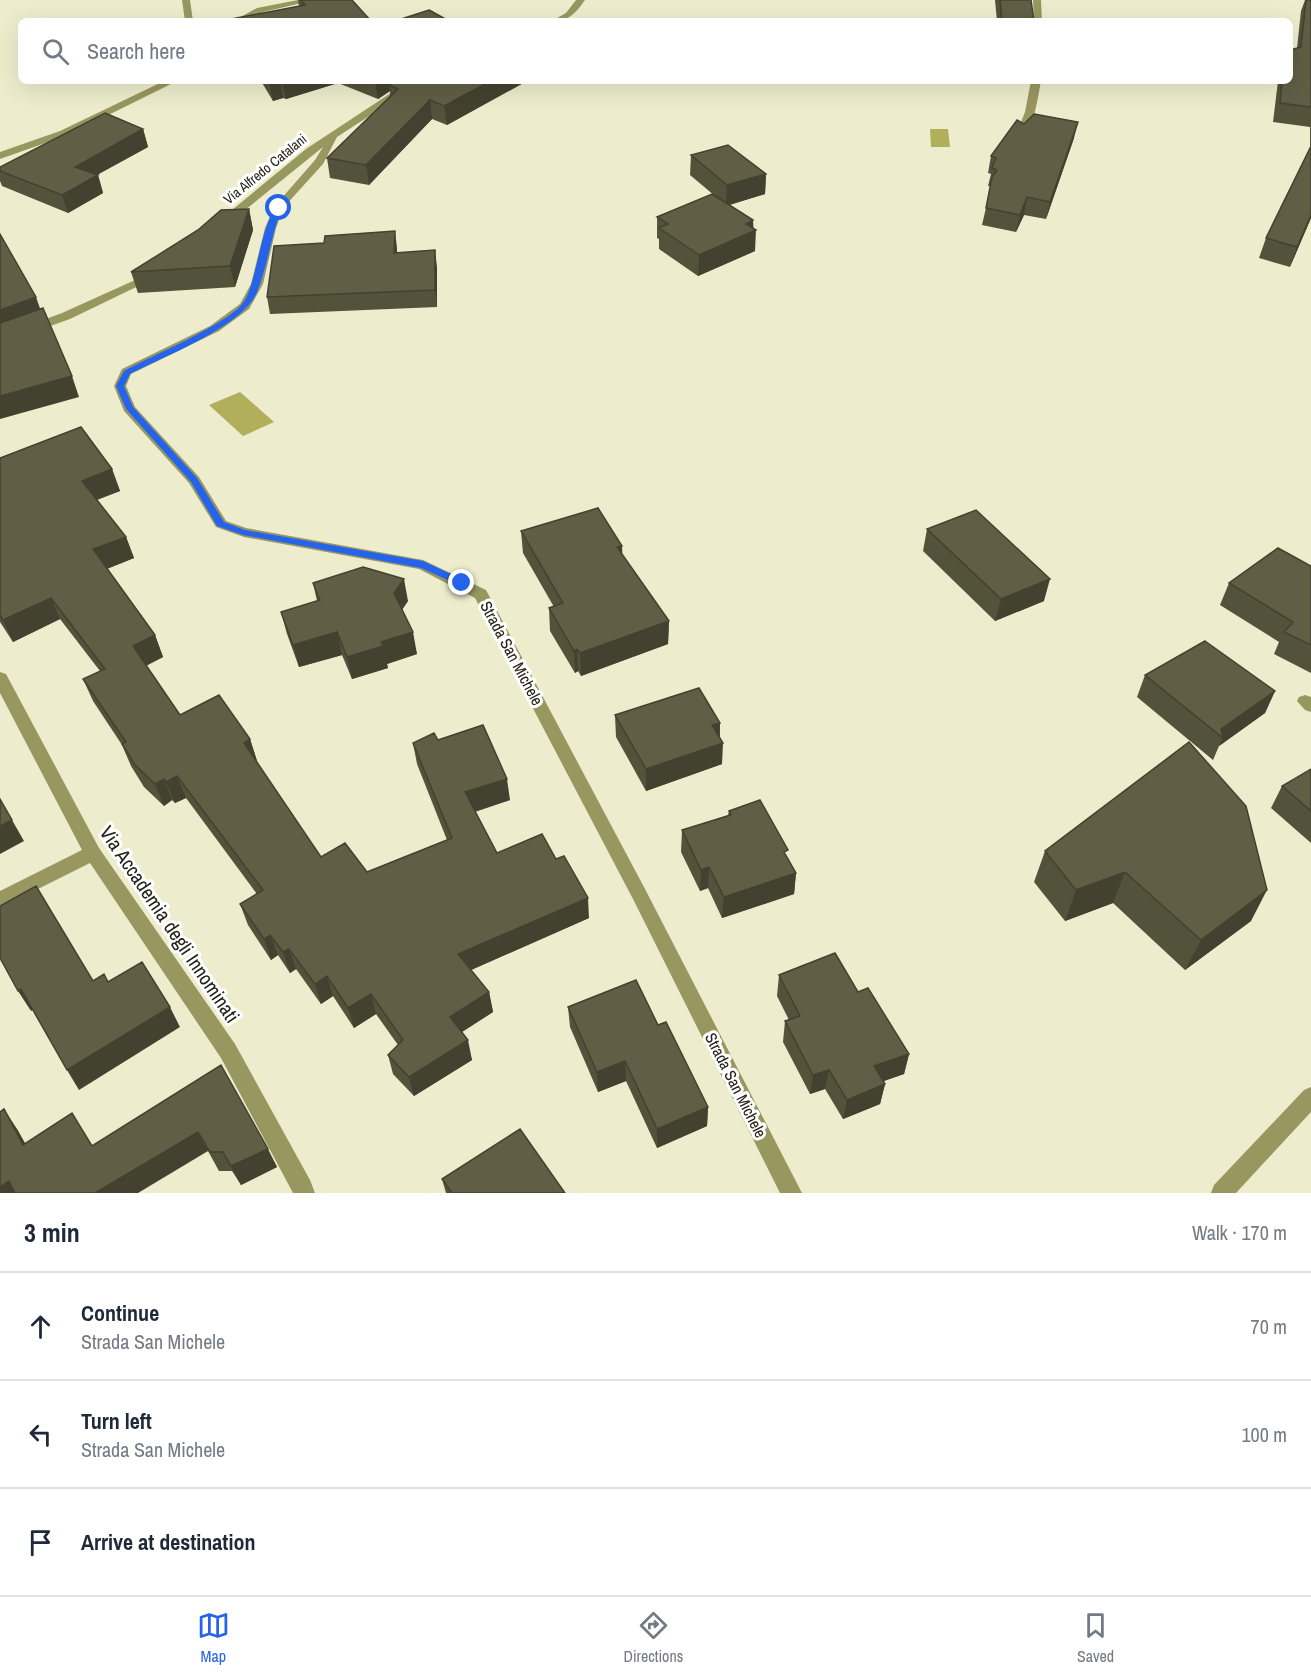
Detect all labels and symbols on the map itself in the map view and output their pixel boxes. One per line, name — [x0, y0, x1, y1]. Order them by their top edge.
street label: Via Alfredo Catalani — [220, 130, 310, 208]
route start — [265, 194, 291, 220]
route end — [448, 569, 474, 595]
street label: Strada San Michele — [475, 597, 549, 709]
street label: Via Accademia degli Innominati — [94, 820, 246, 1028]
street label: Strada San Michele — [700, 1029, 772, 1141]

